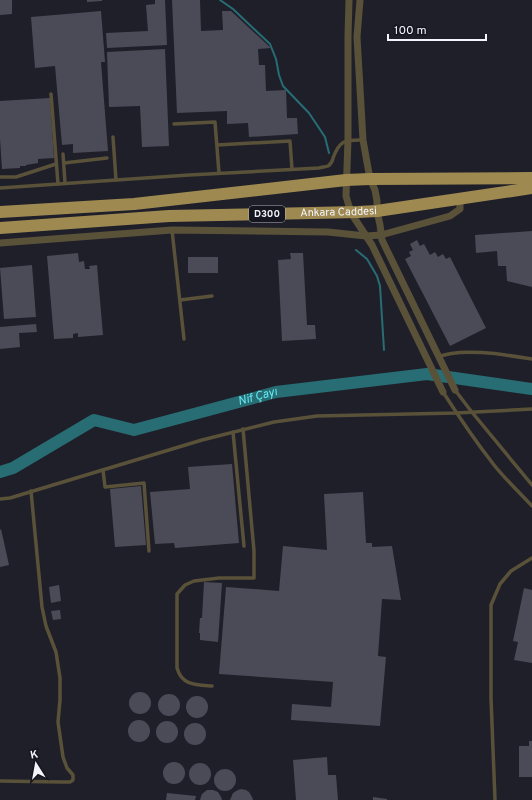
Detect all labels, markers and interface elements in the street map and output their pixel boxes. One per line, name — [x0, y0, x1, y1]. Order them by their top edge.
scale bar — [388, 16, 486, 42]
text: 100 m — [394, 23, 427, 39]
street label: Ankara Caddesi — [300, 204, 377, 220]
road number: D300 — [249, 206, 285, 222]
water label: Nif Çayı — [236, 384, 280, 410]
north arrow — [16, 744, 56, 784]
text: K — [29, 748, 40, 763]

